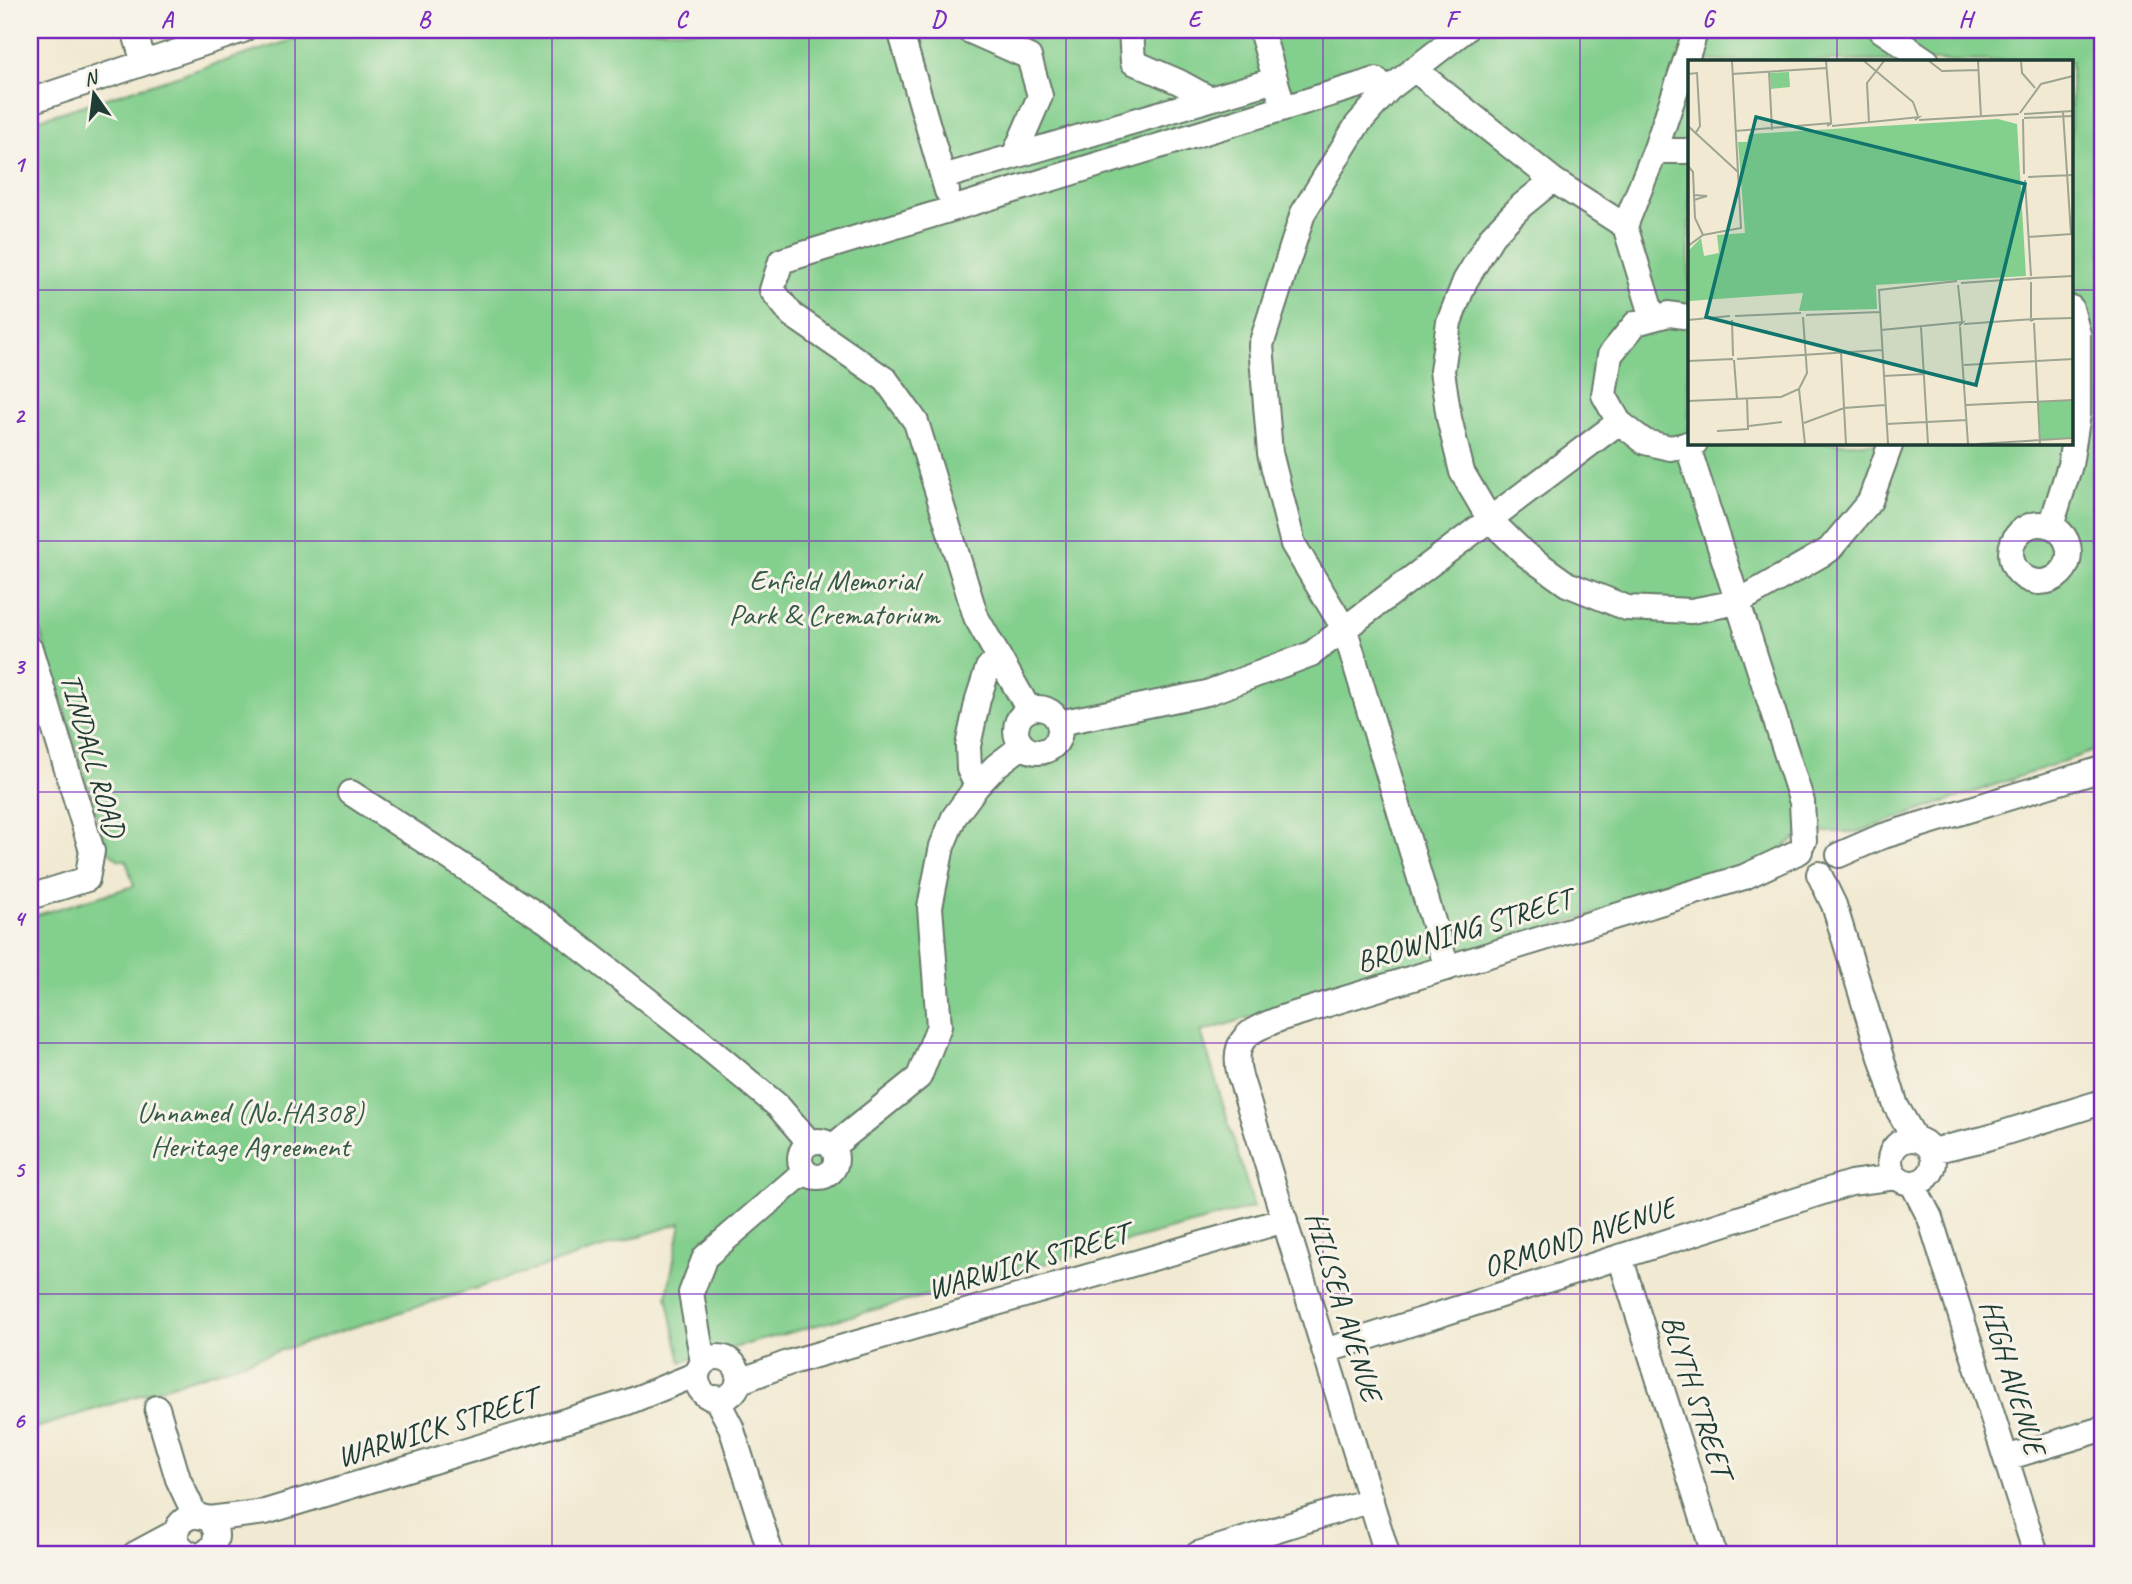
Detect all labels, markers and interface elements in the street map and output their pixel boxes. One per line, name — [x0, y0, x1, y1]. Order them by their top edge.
text: A — [161, 5, 175, 34]
text: B — [418, 5, 432, 34]
text: C — [676, 5, 690, 34]
text: D — [931, 5, 947, 34]
text: E — [1188, 5, 1204, 34]
text: F — [1446, 5, 1462, 34]
text: G — [1702, 5, 1717, 34]
text: H — [1958, 5, 1976, 34]
north arrow — [60, 60, 130, 130]
inset map — [1688, 60, 2072, 444]
text: N — [82, 65, 102, 92]
text: 1 — [14, 150, 27, 179]
text: 2 — [14, 401, 27, 430]
park label: Enfield Memorial Park & Crematorium — [729, 561, 941, 633]
text: 3 — [14, 652, 27, 681]
street label: TINDALL ROAD — [52, 669, 135, 844]
street label: BROWNING STREET — [1352, 877, 1582, 981]
text: 4 — [14, 904, 27, 933]
park label: Unnamed (No.HA308) Heritage Agreement — [137, 1093, 366, 1165]
text: 5 — [14, 1155, 26, 1184]
street label: ORMOND AVENUE — [1478, 1187, 1683, 1286]
street label: HILLSEA AVENUE — [1297, 1207, 1392, 1409]
street label: WARWICK STREET — [923, 1212, 1140, 1308]
street label: HIGH AVENUE — [1971, 1295, 2056, 1462]
street label: BLYTH STREET — [1653, 1310, 1743, 1489]
street label: WARWICK STREET — [332, 1376, 549, 1475]
text: 6 — [14, 1406, 27, 1435]

